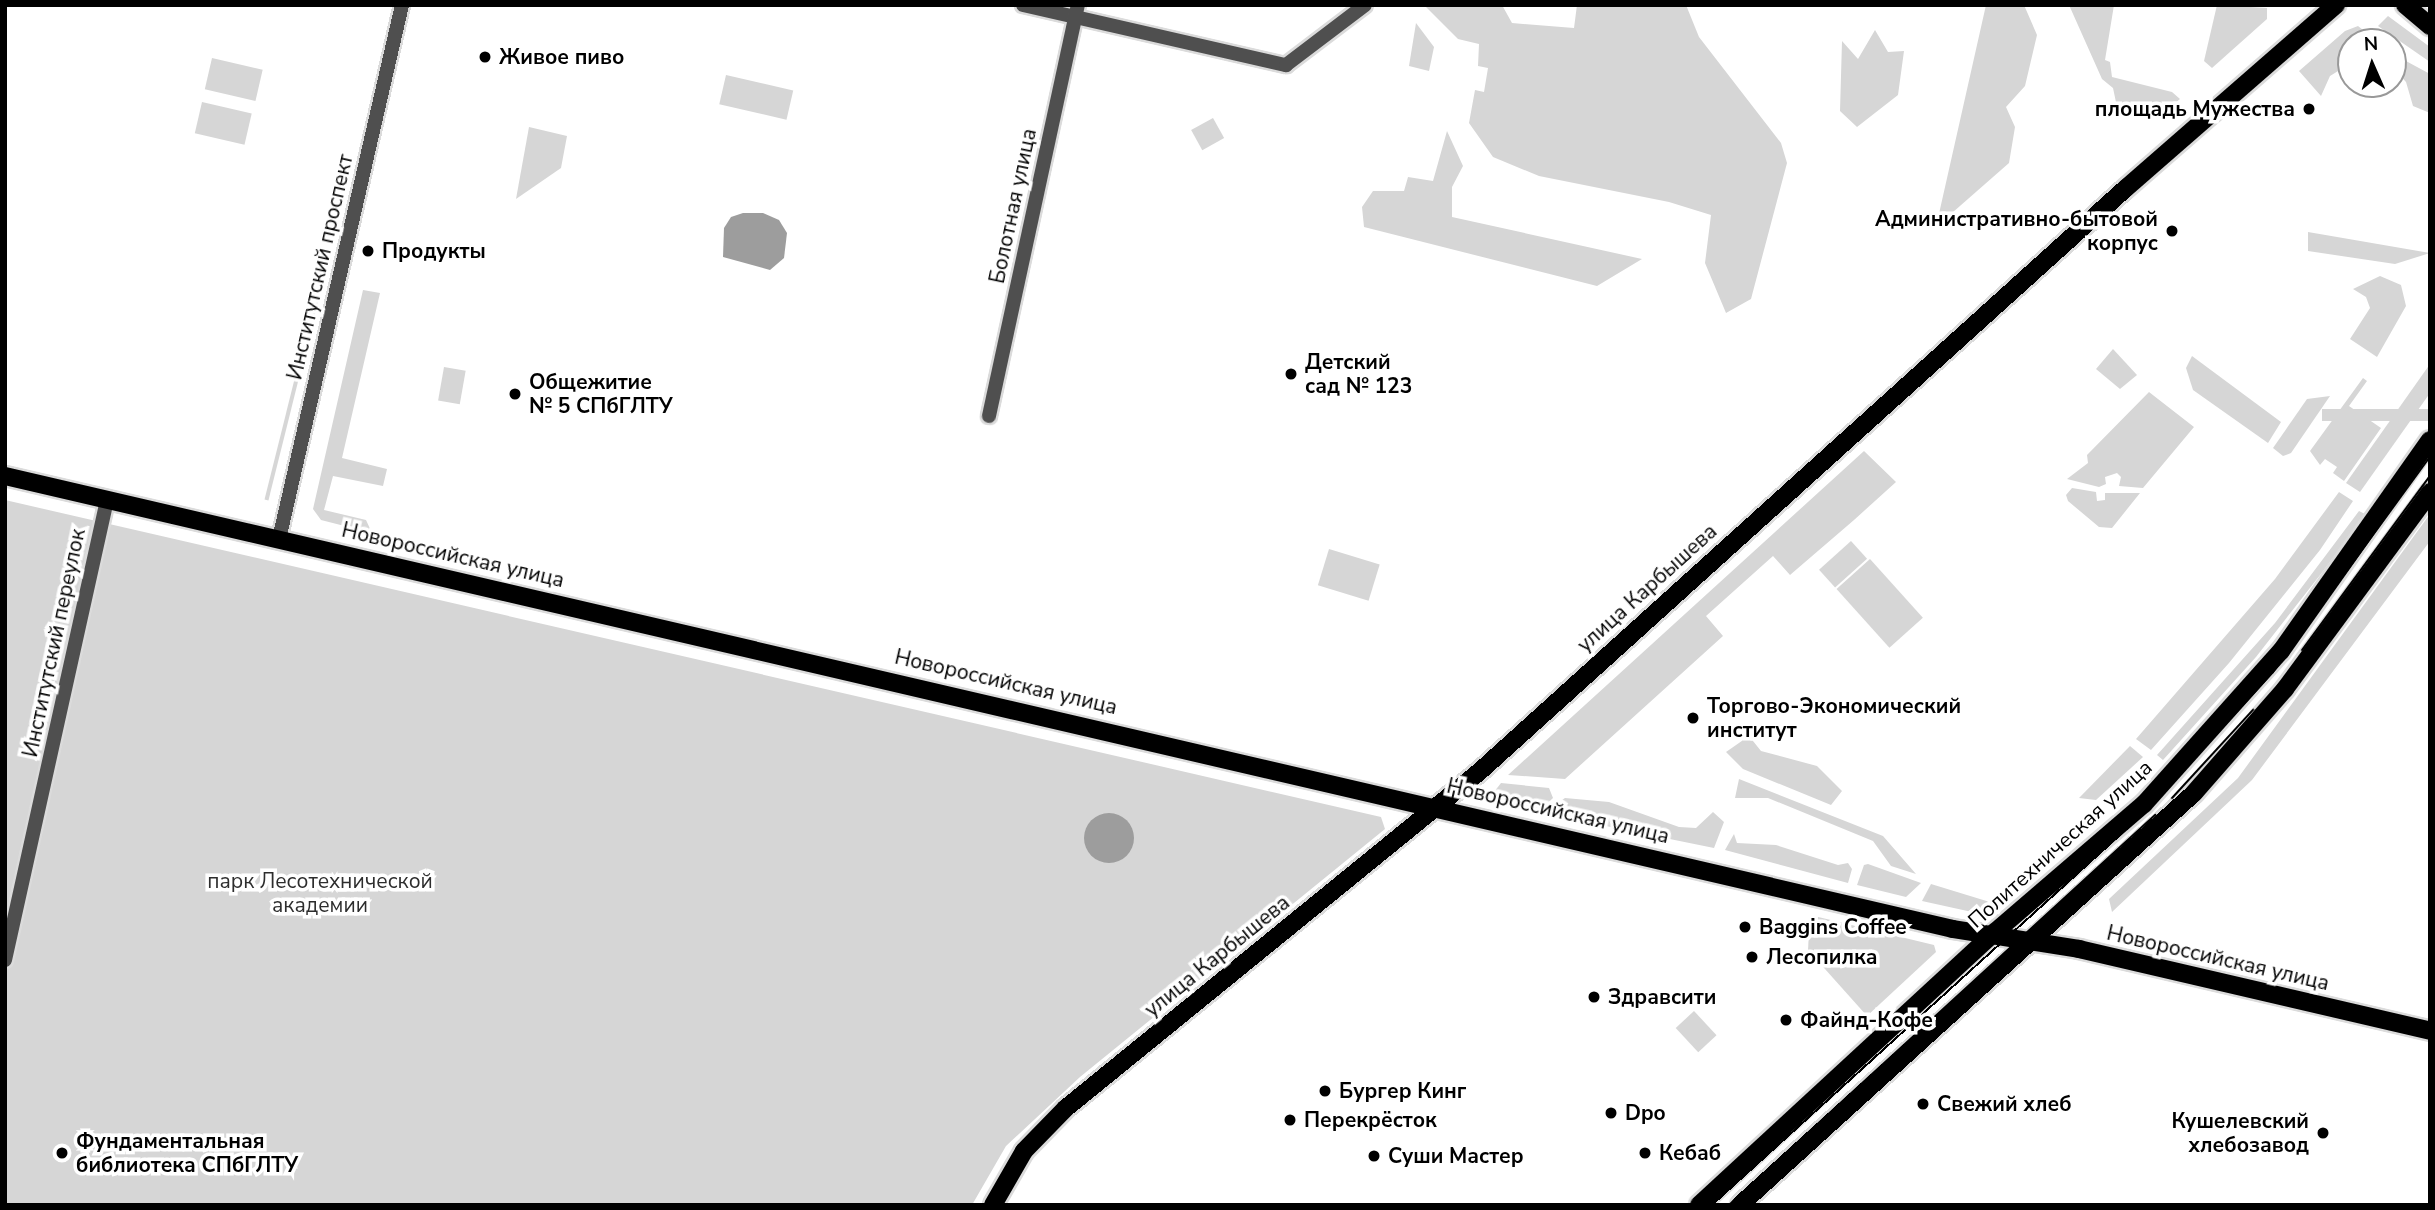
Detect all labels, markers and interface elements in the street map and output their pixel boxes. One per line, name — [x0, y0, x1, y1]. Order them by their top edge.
north arrow — [2337, 28, 2407, 98]
text: N — [2363, 31, 2379, 57]
place label: Живое пиво — [499, 44, 624, 70]
marker: Живое пиво — [477, 49, 493, 65]
place label: площадь Мужества — [2095, 96, 2295, 122]
marker: площадь Мужества — [2301, 101, 2317, 117]
street label: Болотная улица — [984, 126, 1042, 286]
street label: Институтский проспект — [282, 152, 358, 382]
place label: Административно-бытовой корпус — [1875, 206, 2158, 256]
marker: Административно-бытовой корпус — [2164, 223, 2180, 239]
place label: Продукты — [382, 238, 486, 264]
marker: Продукты — [360, 243, 376, 259]
place label: Детский сад № 123 — [1305, 349, 1412, 399]
marker: Детский сад № 123 — [1283, 366, 1299, 382]
place label: Общежитие № 5 СПбГЛТУ — [529, 369, 673, 419]
marker: Общежитие № 5 СПбГЛТУ — [507, 386, 523, 402]
street label: Новороссийская улица — [339, 517, 567, 593]
street label: улица Карбышева — [1572, 519, 1722, 657]
street label: Институтский переулок — [17, 527, 91, 759]
street label: Новороссийская улица — [892, 644, 1120, 720]
place label: Торгово-Экономический институт — [1707, 693, 1961, 743]
marker: Торгово-Экономический институт — [1685, 710, 1701, 726]
street label: Политехническая улица — [1963, 755, 2157, 933]
street label: Новороссийская улица — [1444, 773, 1672, 849]
park label: парк Лесотехнической академии — [207, 868, 433, 918]
street label: улица Карбышева — [1139, 890, 1295, 1022]
place label: Baggins Coffee — [1759, 914, 1907, 940]
marker: Baggins Coffee — [1737, 919, 1753, 935]
street label: Новороссийская улица — [2104, 920, 2332, 996]
place label: Лесопилка — [1766, 944, 1878, 970]
marker: Лесопилка — [1744, 949, 1760, 965]
place label: Здравсити — [1608, 984, 1716, 1010]
marker: Здравсити — [1586, 989, 1602, 1005]
place label: Файнд-Кофе — [1800, 1007, 1933, 1033]
marker: Файнд-Кофе — [1778, 1012, 1794, 1028]
place label: Бургер Кинг — [1339, 1078, 1466, 1104]
marker: Бургер Кинг — [1317, 1083, 1333, 1099]
place label: Свежий хлеб — [1937, 1091, 2072, 1117]
marker: Свежий хлеб — [1915, 1096, 1931, 1112]
place label: Dpo — [1625, 1100, 1666, 1126]
marker: Dpo — [1603, 1105, 1619, 1121]
place label: Перекрёсток — [1304, 1107, 1437, 1133]
place label: Кушелевский хлебозавод — [2171, 1108, 2309, 1158]
marker: Перекрёсток — [1282, 1112, 1298, 1128]
marker: Кушелевский хлебозавод — [2315, 1125, 2331, 1141]
place label: Фундаментальная библиотека СПбГЛТУ — [76, 1128, 298, 1178]
place label: Кебаб — [1659, 1140, 1721, 1166]
place label: Суши Мастер — [1388, 1143, 1524, 1169]
marker: Фундаментальная библиотека СПбГЛТУ — [54, 1145, 70, 1161]
marker: Кебаб — [1637, 1145, 1653, 1161]
marker: Суши Мастер — [1366, 1148, 1382, 1164]

